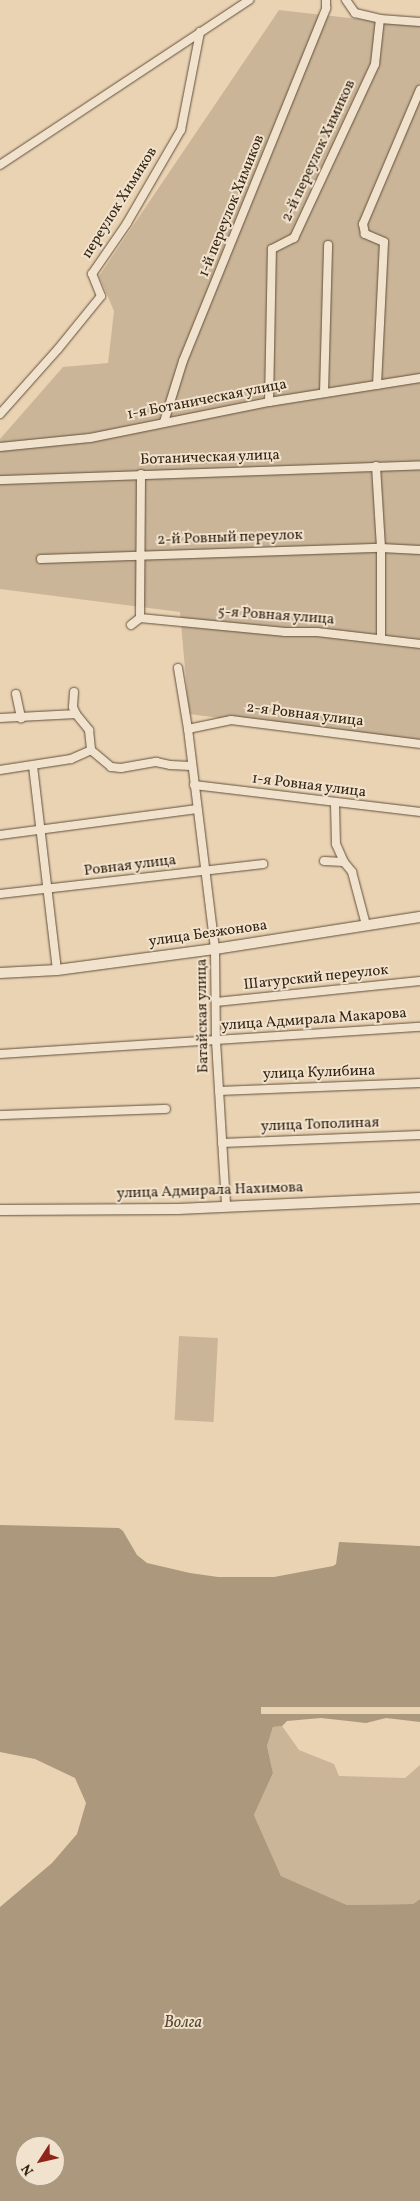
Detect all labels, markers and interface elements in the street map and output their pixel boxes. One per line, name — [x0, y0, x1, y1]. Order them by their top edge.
street label: 2-й переулок Химиков — [278, 77, 360, 225]
street label: 1-й переулок Химиков — [195, 132, 269, 280]
street label: переулок Химиков — [78, 144, 162, 262]
street label: 1-я Ботаническая улица — [125, 376, 289, 424]
street label: Ботаническая улица — [140, 447, 280, 469]
street label: 2-й Ровный переулок — [157, 526, 303, 550]
street label: 5-я Ровная улица — [217, 603, 335, 629]
street label: 2-я Ровная улица — [245, 699, 365, 731]
street label: 1-я Ровная улица — [251, 770, 367, 802]
street label: Ровная улица — [83, 851, 177, 881]
street label: улица Безжонова — [148, 917, 268, 951]
street label: Батайская улица — [193, 958, 213, 1074]
street label: Шатурский переулок — [243, 961, 389, 995]
street label: улица Адмирала Макарова — [221, 1005, 407, 1035]
street label: улица Кулибина — [262, 1062, 376, 1084]
street label: улица Тополиная — [260, 1114, 380, 1136]
street label: улица Адмирала Нахимова — [116, 1179, 304, 1203]
water label: Волга — [164, 2013, 202, 2033]
north arrow — [15, 2136, 65, 2186]
text: N — [17, 2160, 39, 2179]

